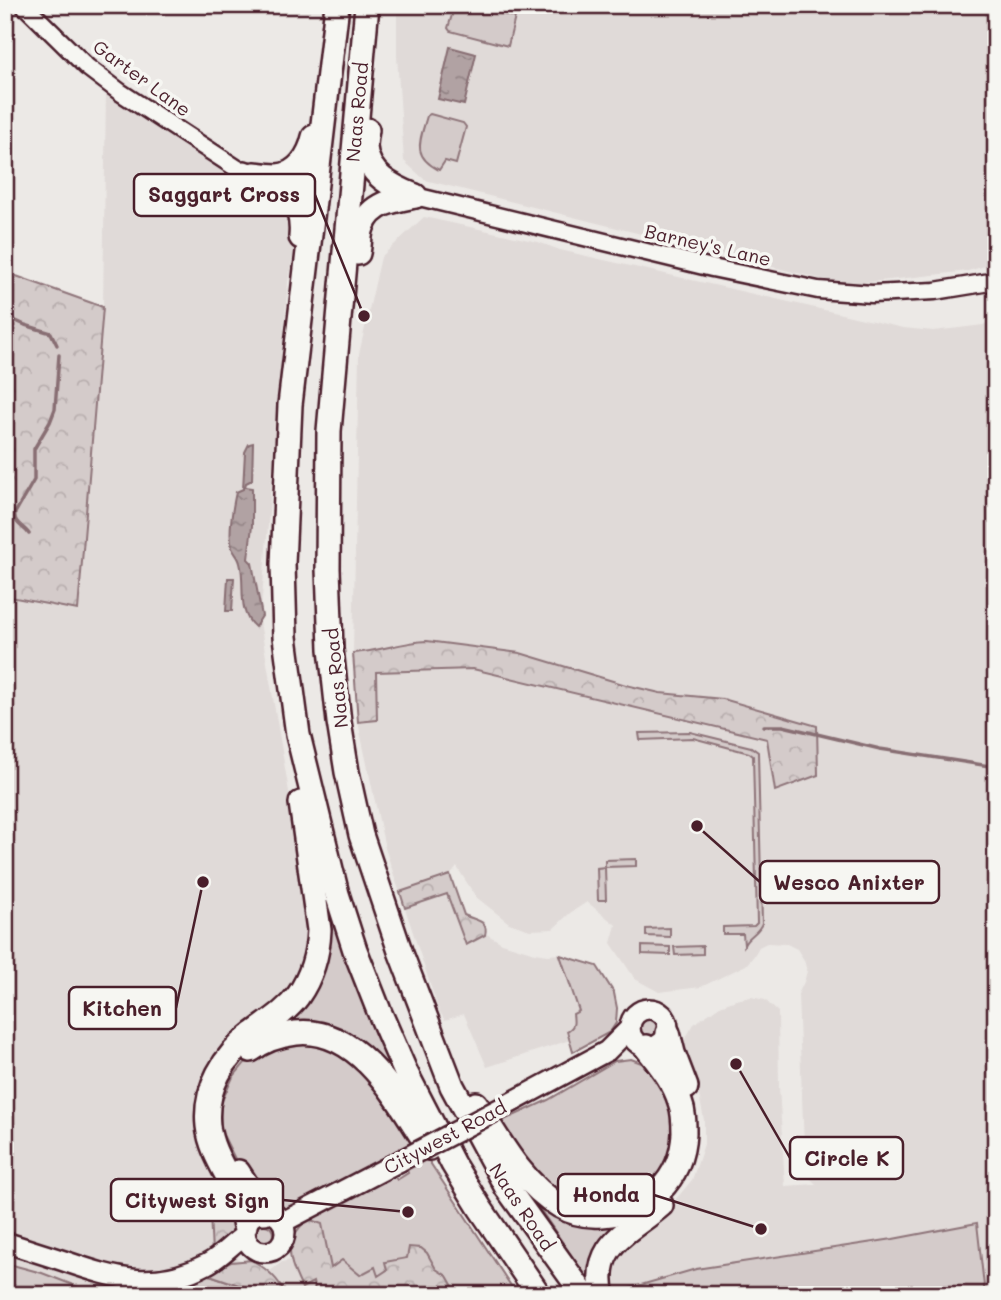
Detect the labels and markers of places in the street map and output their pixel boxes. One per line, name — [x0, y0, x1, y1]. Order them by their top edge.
callout: Saggart Cross — [134, 174, 315, 216]
callout: Wesco Anixter — [760, 861, 939, 903]
callout: Kitchen — [69, 987, 176, 1029]
callout: Circle K — [790, 1137, 903, 1179]
callout: Honda — [558, 1174, 654, 1216]
callout: Citywest Sign — [111, 1179, 283, 1221]

